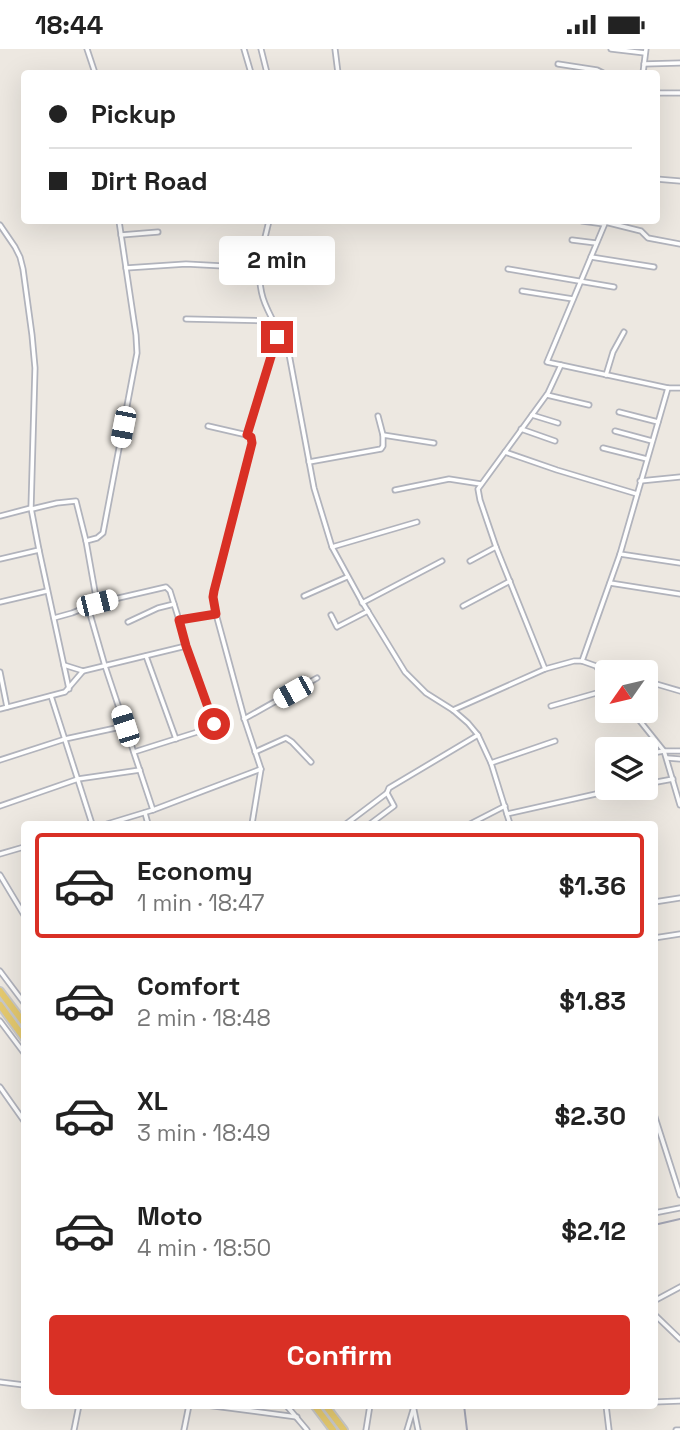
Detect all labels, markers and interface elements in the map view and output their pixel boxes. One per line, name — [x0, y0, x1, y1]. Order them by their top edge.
text: 18:44 — [35, 8, 103, 42]
text: Pickup — [91, 97, 176, 131]
text: Dirt Road — [91, 164, 208, 198]
callout: 2 min — [219, 236, 335, 285]
text: 2 min — [247, 245, 307, 275]
route end — [261, 321, 293, 353]
car — [109, 404, 138, 450]
car — [75, 588, 120, 618]
north arrow — [595, 660, 658, 723]
map controls — [595, 660, 658, 800]
car — [270, 673, 317, 711]
car — [109, 703, 142, 749]
route start — [198, 708, 230, 740]
button: layers — [595, 737, 658, 800]
icon: car — [53, 854, 116, 917]
text: Economy — [137, 854, 253, 888]
text: $1.36 — [559, 869, 626, 903]
text: 1 min · 18:47 — [137, 888, 265, 918]
icon: car — [53, 969, 116, 1032]
text: Comfort — [137, 969, 240, 1003]
text: $1.83 — [559, 984, 626, 1018]
text: 2 min · 18:48 — [137, 1003, 271, 1033]
icon: car — [53, 1084, 116, 1147]
text: XL — [137, 1084, 168, 1118]
text: $2.30 — [554, 1099, 626, 1133]
text: 3 min · 18:49 — [137, 1118, 271, 1148]
icon: car — [53, 1199, 116, 1262]
text: Moto — [137, 1199, 203, 1233]
text: $2.12 — [561, 1214, 626, 1248]
text: 4 min · 18:50 — [137, 1233, 271, 1263]
button: Confirm — [49, 1315, 630, 1395]

